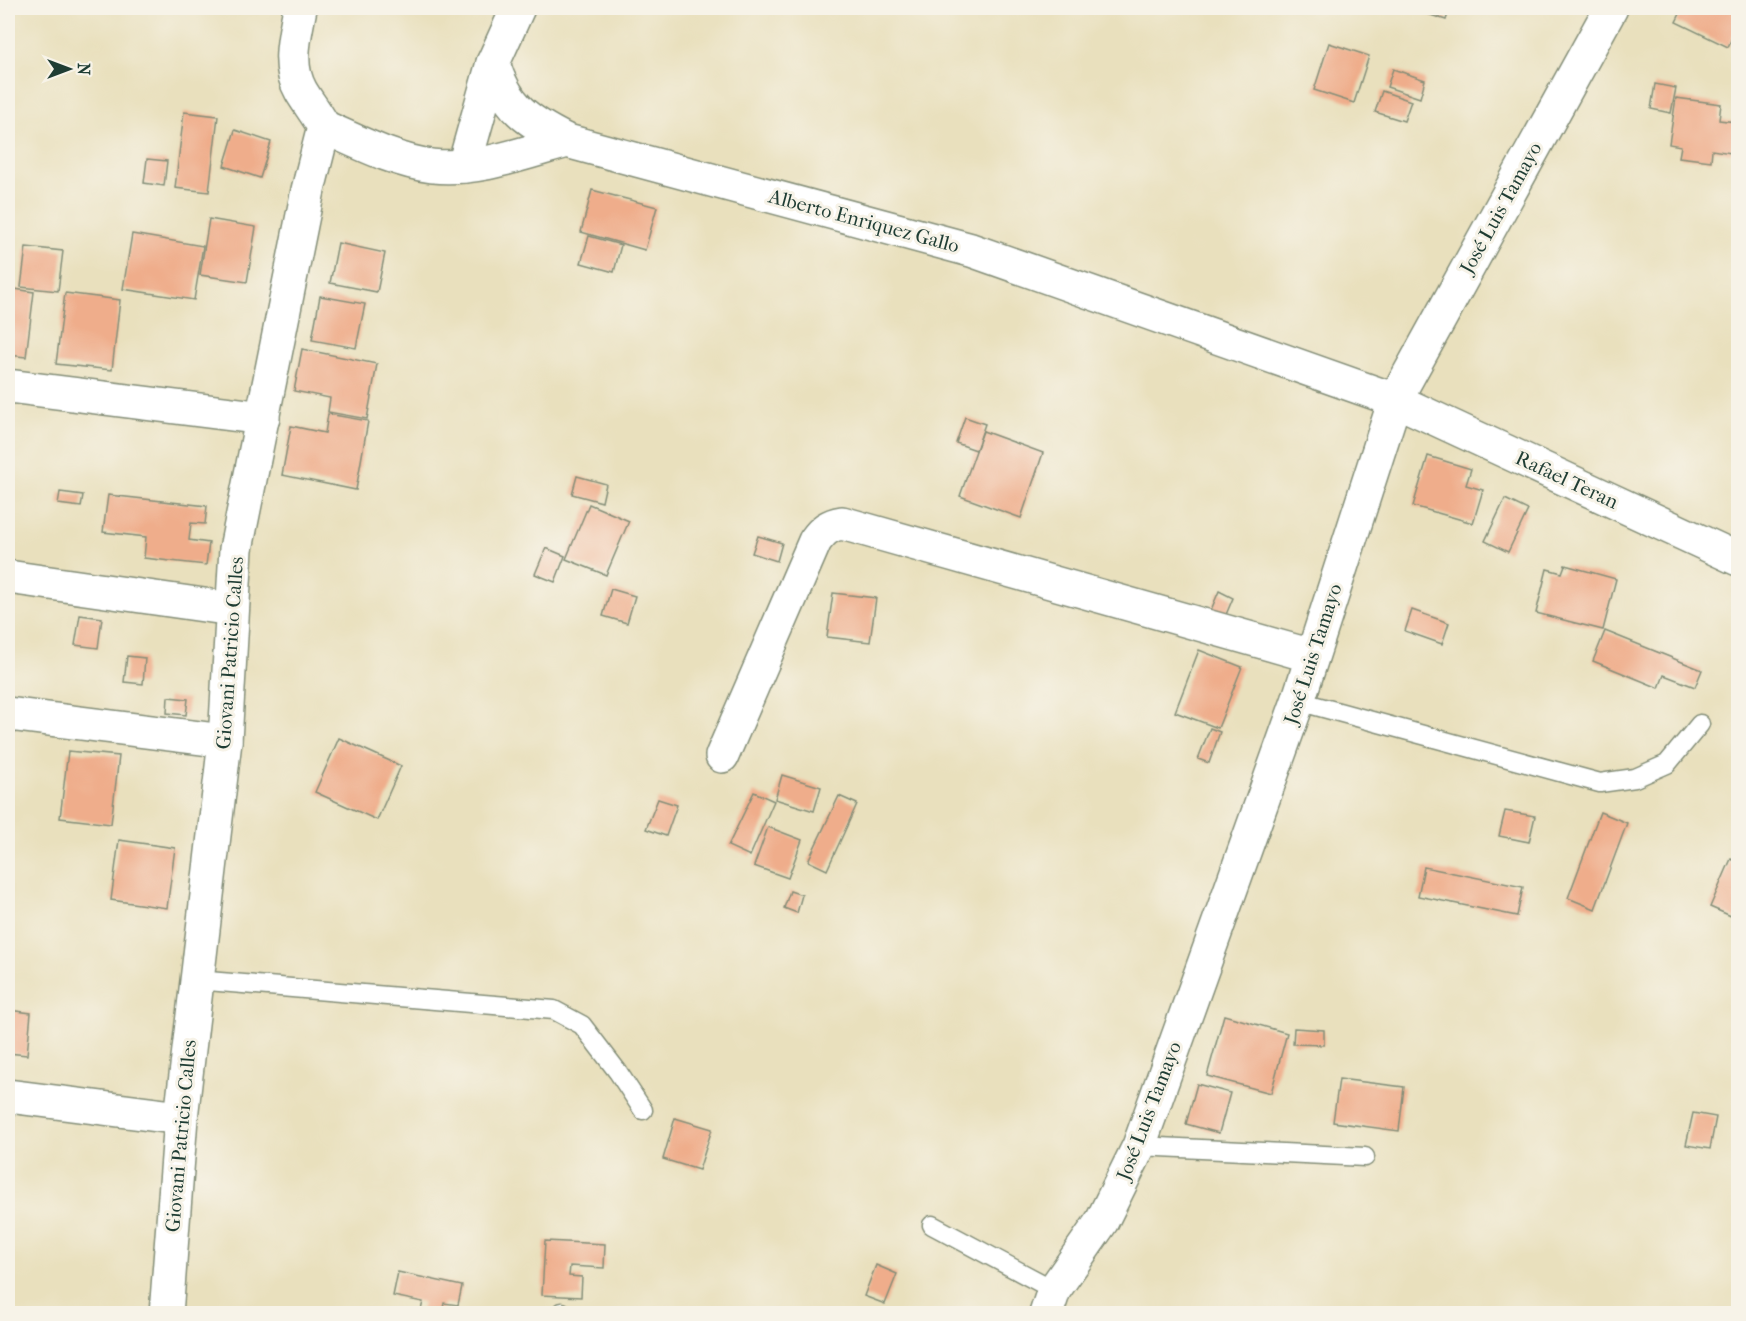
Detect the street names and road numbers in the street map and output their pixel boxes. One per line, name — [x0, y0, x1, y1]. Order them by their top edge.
street label: José Luis Tamayo — [1454, 138, 1547, 279]
street label: Alberto Enriquez Gallo — [765, 184, 962, 257]
street label: Rafael Teran — [1512, 446, 1622, 514]
street label: Giovani Patricio Calles — [212, 556, 248, 750]
street label: José Luis Tamayo — [1279, 581, 1347, 729]
street label: José Luis Tamayo — [1111, 1038, 1186, 1185]
street label: Giovani Patricio Calles — [161, 1039, 201, 1233]

